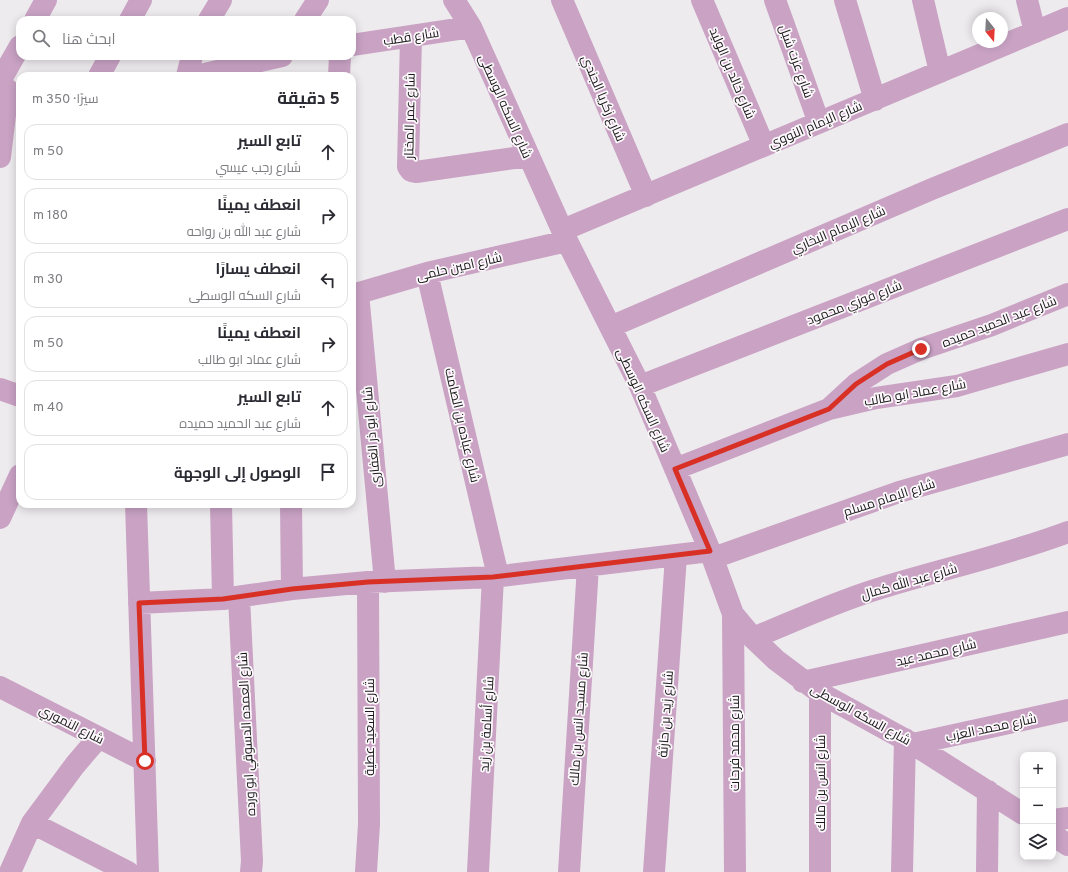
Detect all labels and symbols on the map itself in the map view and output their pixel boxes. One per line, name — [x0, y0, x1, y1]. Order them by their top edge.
north arrow — [972, 12, 1008, 48]
street label: شارع عزت شبل — [774, 23, 816, 101]
street label: شارع قطب — [382, 26, 440, 50]
street label: شارع خالد بن الوليد — [705, 26, 758, 122]
street label: شارع السكه الوسطى — [474, 52, 534, 161]
street label: شارع زكريا الجندي — [576, 53, 628, 145]
street label: شارع عمر المختار — [402, 73, 420, 160]
street label: شارع الإمام النووي — [766, 99, 866, 154]
street label: شارع الإمام البخاري — [789, 204, 889, 259]
street label: شارع امين حلمى — [415, 250, 504, 286]
street label: شارع فوزي محمود — [805, 278, 905, 330]
street label: شارع عبد الحميد حميده — [940, 294, 1059, 352]
route end — [912, 340, 930, 358]
street label: شارع السكه الوسطى — [612, 346, 672, 455]
street label: شارع عباده بن الصامت — [440, 367, 482, 484]
street label: شارع عماد ابو طالب — [863, 377, 968, 411]
street label: شارع ابو ذر الغفارى — [361, 386, 385, 488]
street label: شارع الإمام مسلم — [842, 477, 938, 521]
street label: شارع عبد الله كمال — [859, 560, 960, 604]
street label: شارع محمد عيد — [895, 637, 978, 671]
street label: شارع العمده الدسوقي ابو ورده — [236, 652, 261, 816]
street label: شارع مسجد انس بن مالك — [567, 652, 593, 786]
street label: شارع زيد بن حارثة — [656, 670, 678, 758]
street label: شارع أسامة بن زيد — [476, 676, 498, 772]
street label: شارع السعيد عطية — [363, 678, 379, 776]
street label: شارع السكه الوسطى — [807, 682, 913, 750]
street label: شارع محمد فرحات — [728, 695, 744, 791]
street label: شارع النموري — [36, 703, 106, 750]
street label: شارع محمد العزب — [944, 711, 1038, 746]
street label: شارع انس بن مالك — [814, 735, 830, 831]
route start — [136, 752, 154, 770]

